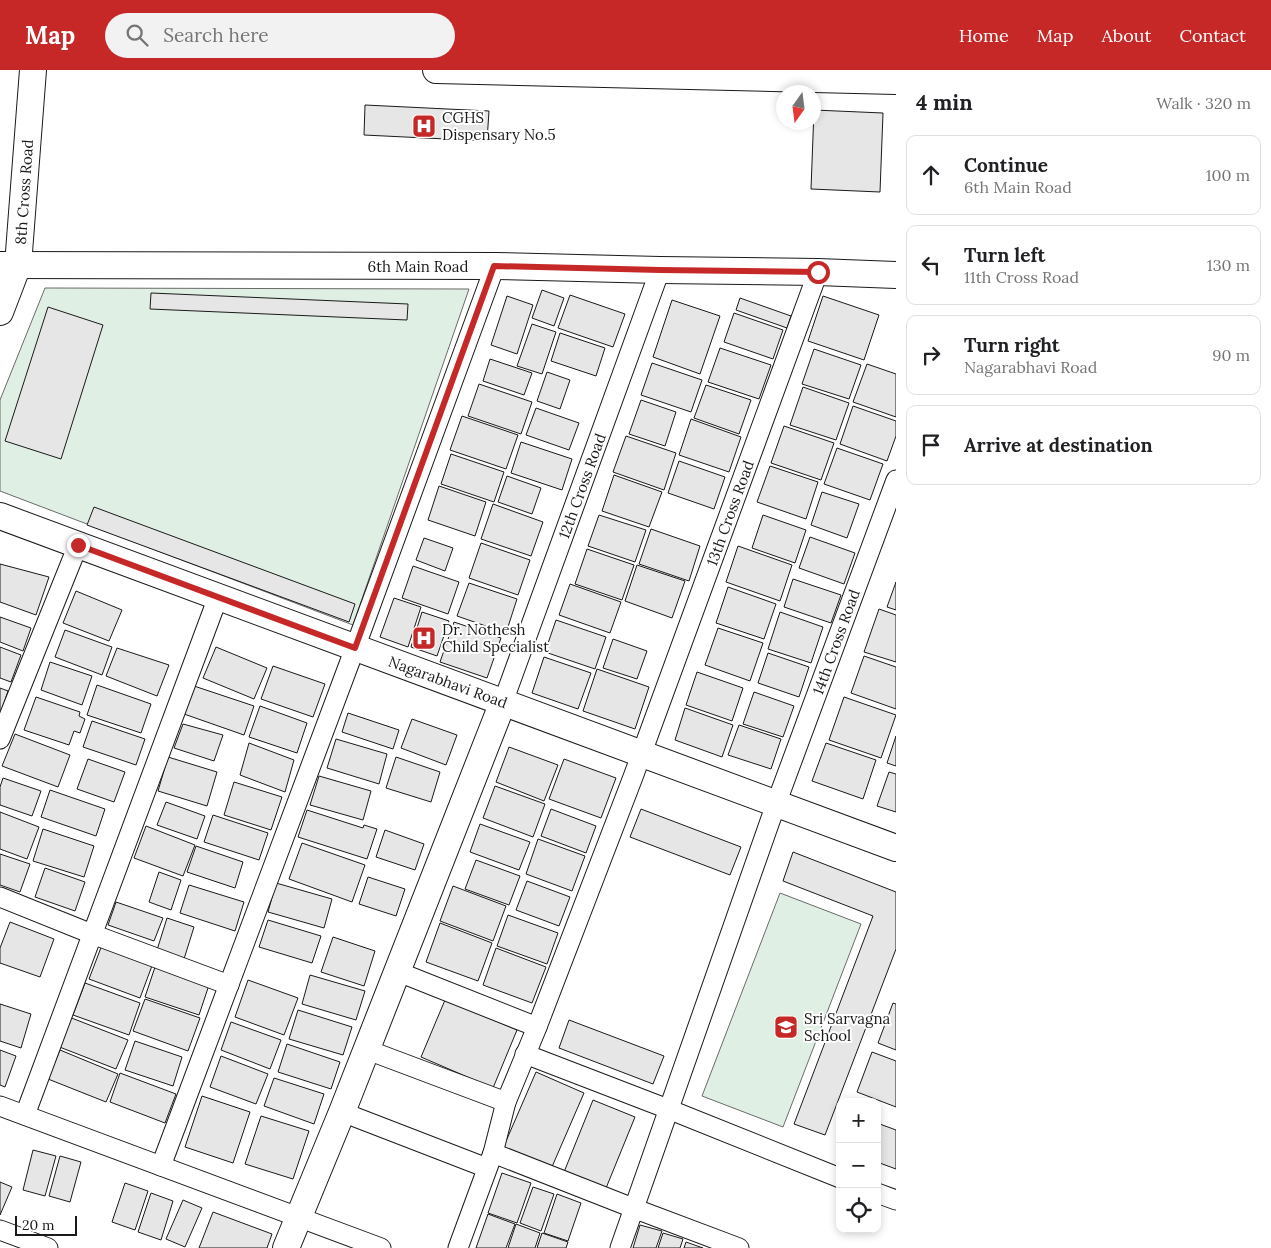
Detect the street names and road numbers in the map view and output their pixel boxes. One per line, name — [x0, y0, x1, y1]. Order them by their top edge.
street label: 8th Cross Road — [11, 139, 37, 245]
street label: 6th Main Road — [368, 257, 469, 276]
street label: 12th Cross Road — [554, 431, 610, 541]
street label: 13th Cross Road — [702, 458, 758, 568]
street label: 14th Cross Road — [808, 587, 864, 697]
street label: Nagarabhavi Road — [386, 652, 510, 712]

